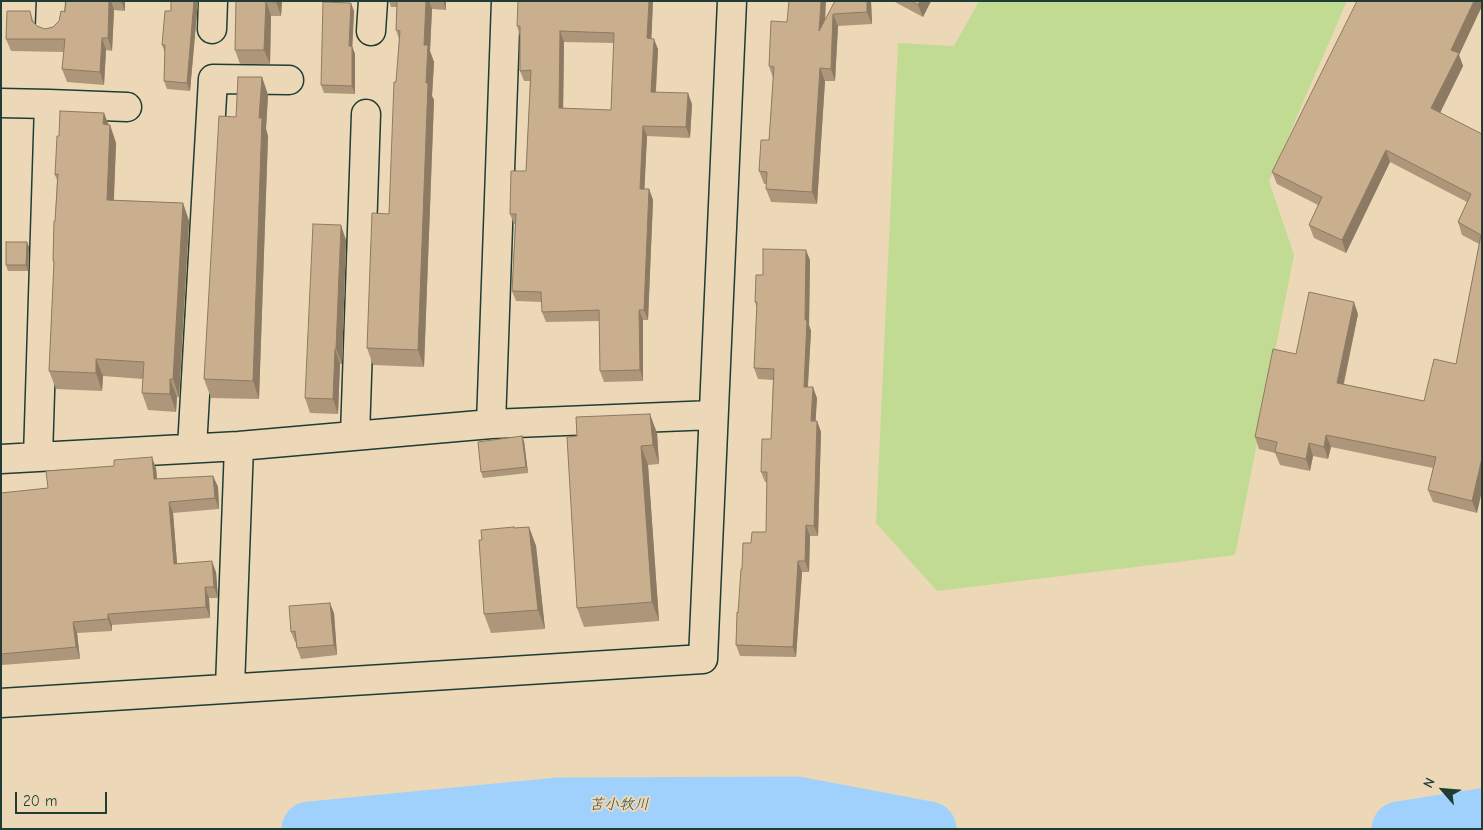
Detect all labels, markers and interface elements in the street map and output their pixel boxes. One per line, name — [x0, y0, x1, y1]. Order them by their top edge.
north arrow — [1418, 765, 1468, 815]
text: N — [1420, 775, 1439, 791]
scale bar — [18, 782, 110, 814]
text: 20 m — [23, 792, 57, 810]
water label: 苫小牧川 — [589, 796, 649, 814]

